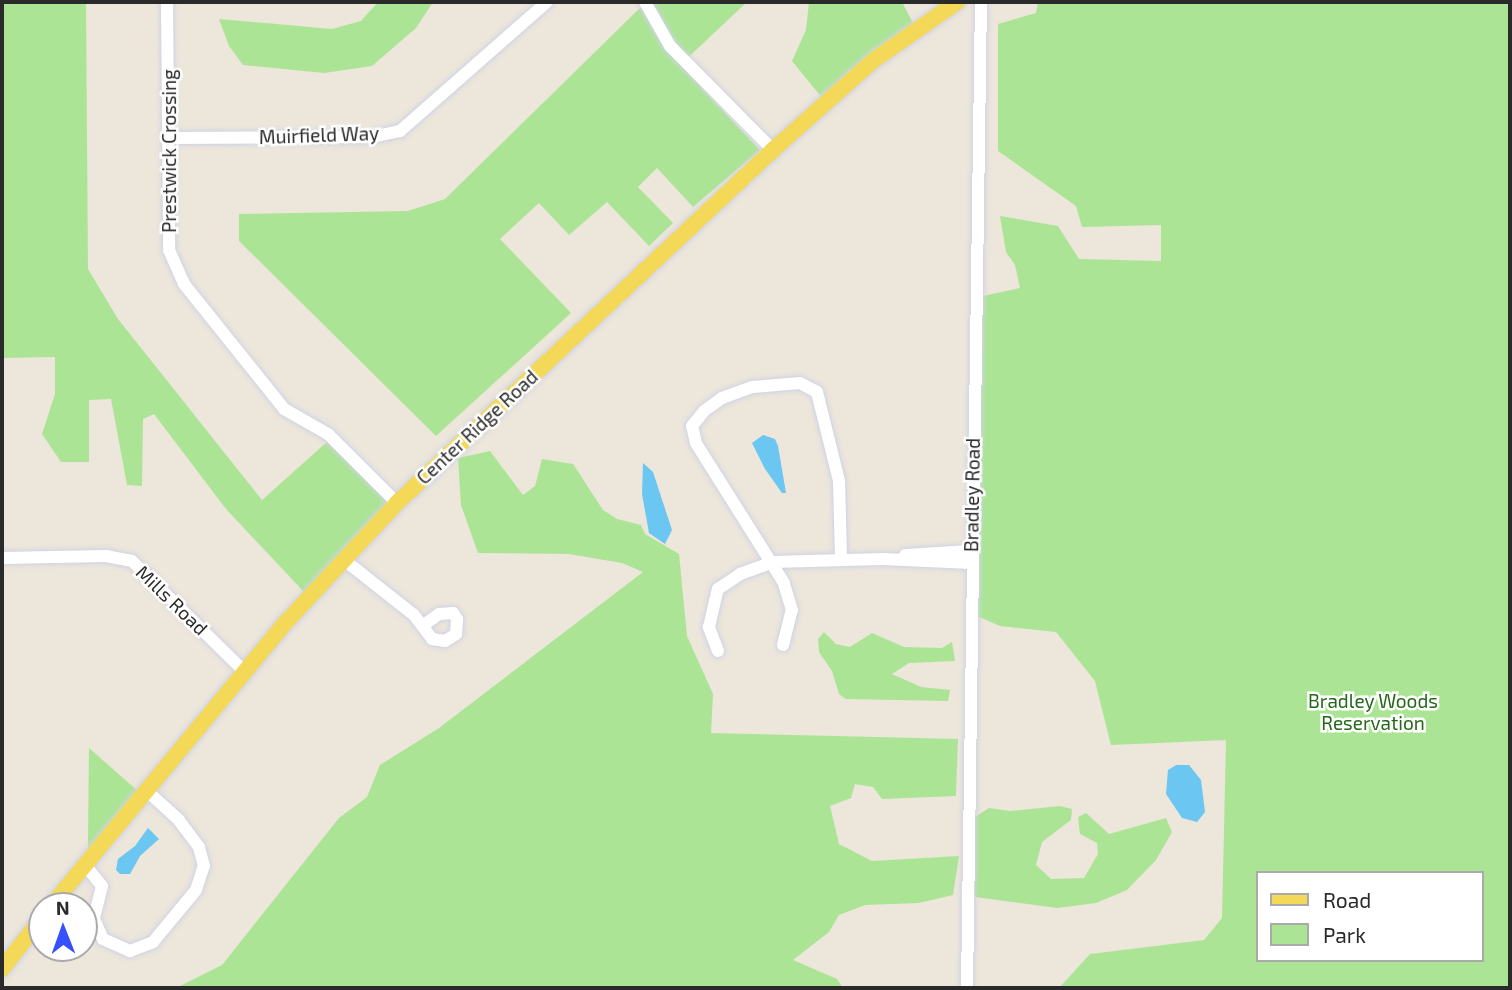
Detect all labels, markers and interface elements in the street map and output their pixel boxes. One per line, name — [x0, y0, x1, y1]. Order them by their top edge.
street label: Prestwick Crossing — [158, 69, 180, 233]
street label: Muirfield Way — [258, 122, 380, 148]
street label: Center Ridge Road — [412, 365, 542, 489]
street label: Bradley Road — [960, 438, 984, 552]
street label: Mills Road — [132, 560, 212, 640]
park label: Bradley Woods Reservation — [1308, 690, 1438, 734]
legend — [1256, 871, 1484, 962]
text: Road — [1323, 887, 1371, 912]
north arrow — [28, 892, 98, 962]
text: N — [56, 896, 70, 919]
text: Park — [1323, 922, 1366, 947]

